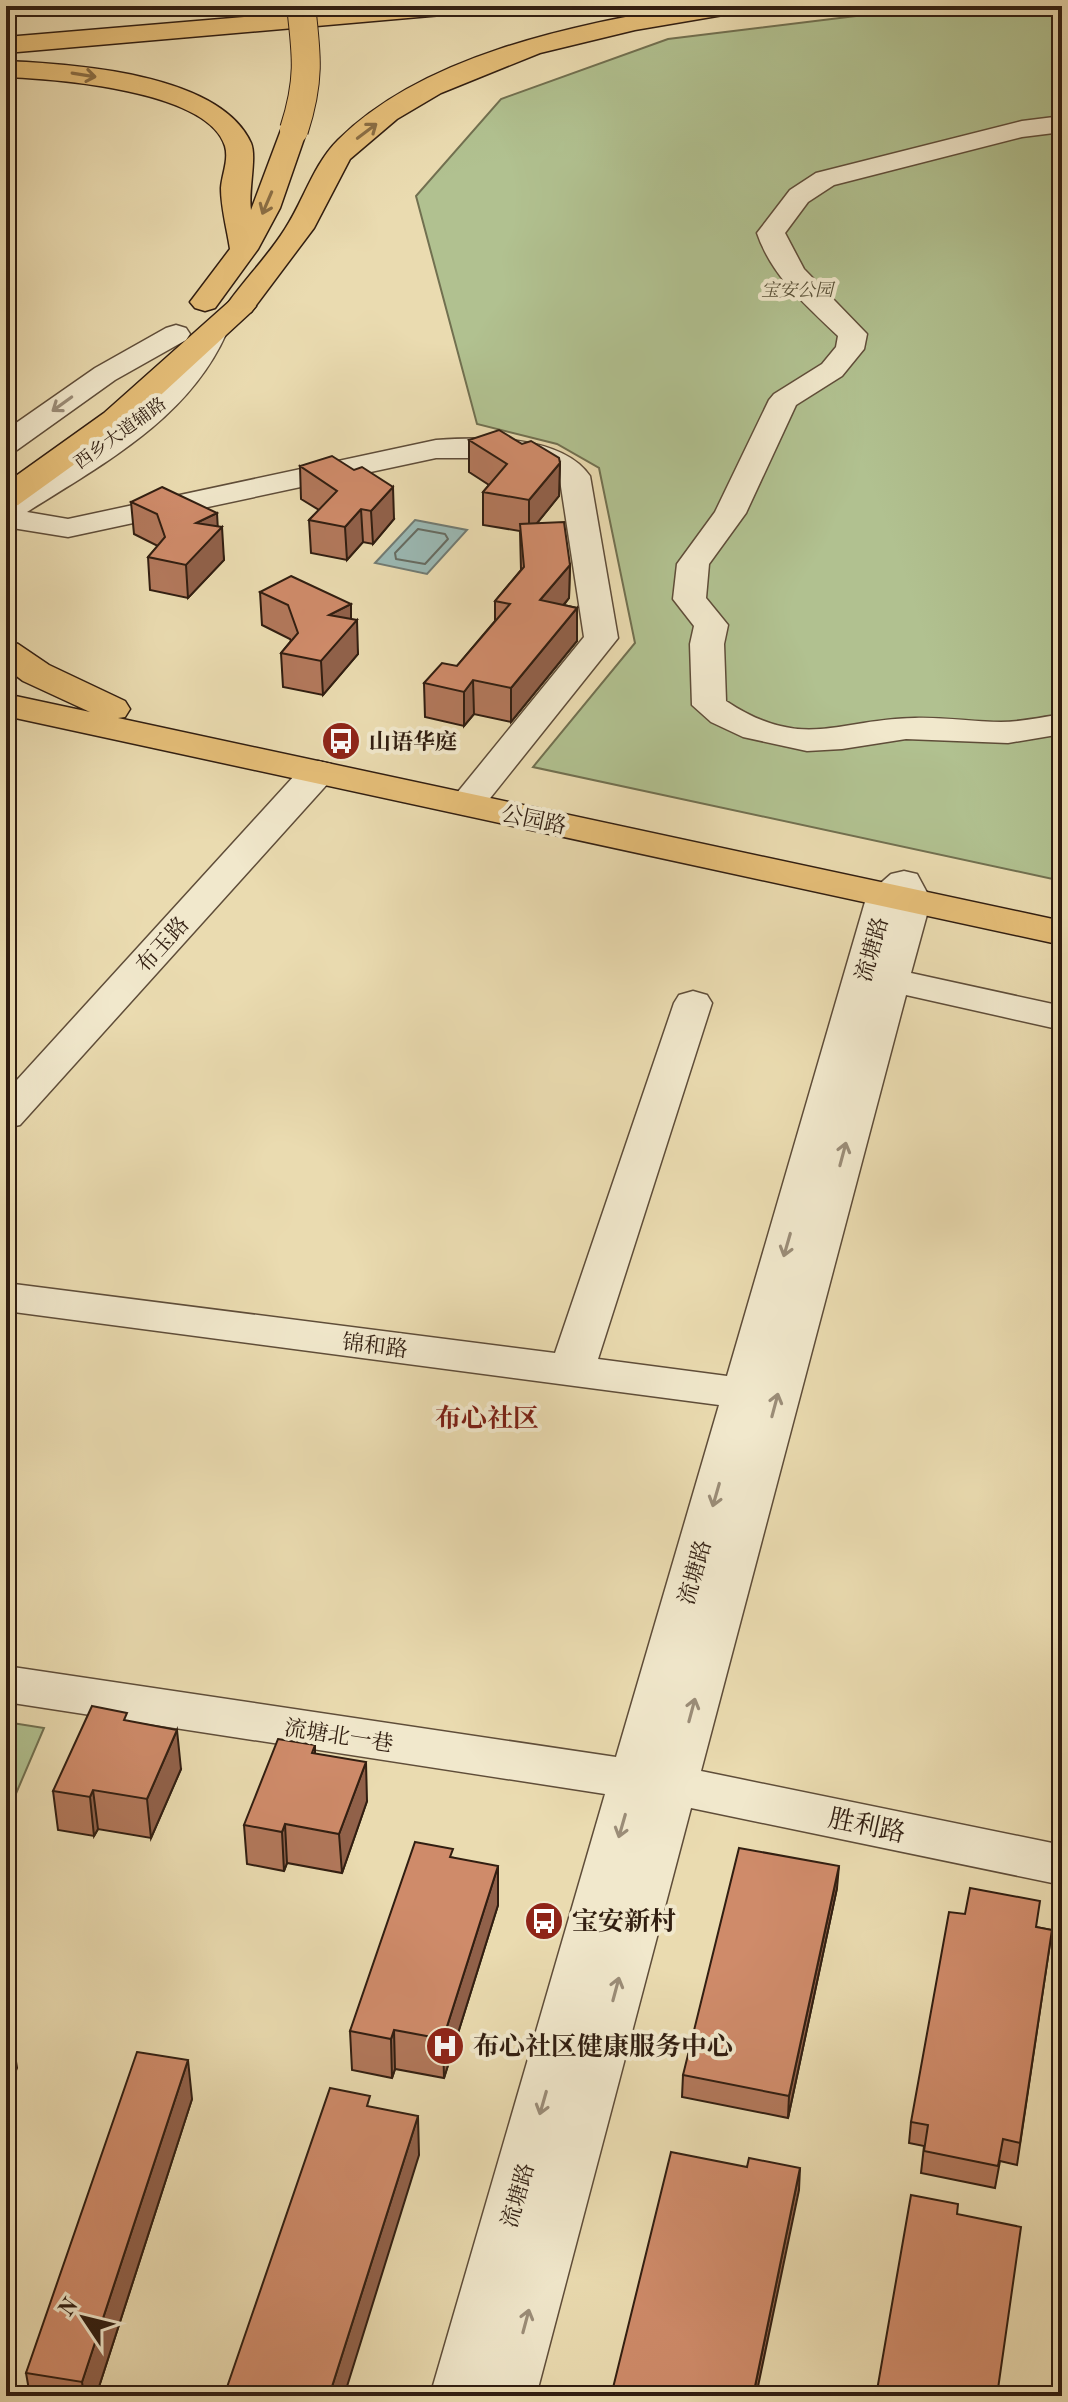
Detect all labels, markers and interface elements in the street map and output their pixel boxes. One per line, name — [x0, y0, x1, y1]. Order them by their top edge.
one-way arrow — [70, 68, 96, 83]
one-way arrow — [356, 122, 377, 139]
one-way arrow — [259, 191, 273, 215]
park label: 宝安公园 — [761, 280, 836, 300]
street label: 西乡大道辅路 — [70, 393, 170, 473]
one-way arrow — [51, 396, 73, 412]
bus stop icon: 山语华庭 — [320, 720, 362, 762]
place label: 山语华庭 — [369, 729, 457, 754]
street label: 公园路 — [499, 801, 569, 839]
street label: 布玉路 — [132, 912, 194, 977]
street label: 流塘路 — [851, 914, 893, 984]
one-way arrow — [836, 1142, 851, 1168]
one-way arrow — [779, 1231, 794, 1257]
street label: 锦和路 — [341, 1330, 409, 1362]
one-way arrow — [768, 1393, 783, 1419]
district label: 布心社区 — [435, 1404, 539, 1433]
one-way arrow — [708, 1481, 723, 1507]
street label: 流塘路 — [674, 1537, 716, 1607]
one-way arrow — [686, 1698, 701, 1724]
street label: 流塘北一巷 — [283, 1716, 395, 1756]
street label: 胜利路 — [826, 1804, 908, 1848]
one-way arrow — [614, 1812, 629, 1838]
bus stop icon: 宝安新村 — [523, 1900, 565, 1942]
place label: 宝安新村 — [572, 1907, 676, 1936]
one-way arrow — [610, 1976, 625, 2002]
hospital icon: 布心社区健康服务中心 — [424, 2025, 466, 2067]
place label: 布心社区健康服务中心 — [473, 2032, 733, 2061]
one-way arrow — [535, 2089, 550, 2115]
street label: 流塘路 — [497, 2160, 539, 2230]
north arrow — [44, 2278, 124, 2358]
text: N — [55, 2294, 83, 2321]
one-way arrow — [520, 2308, 535, 2334]

